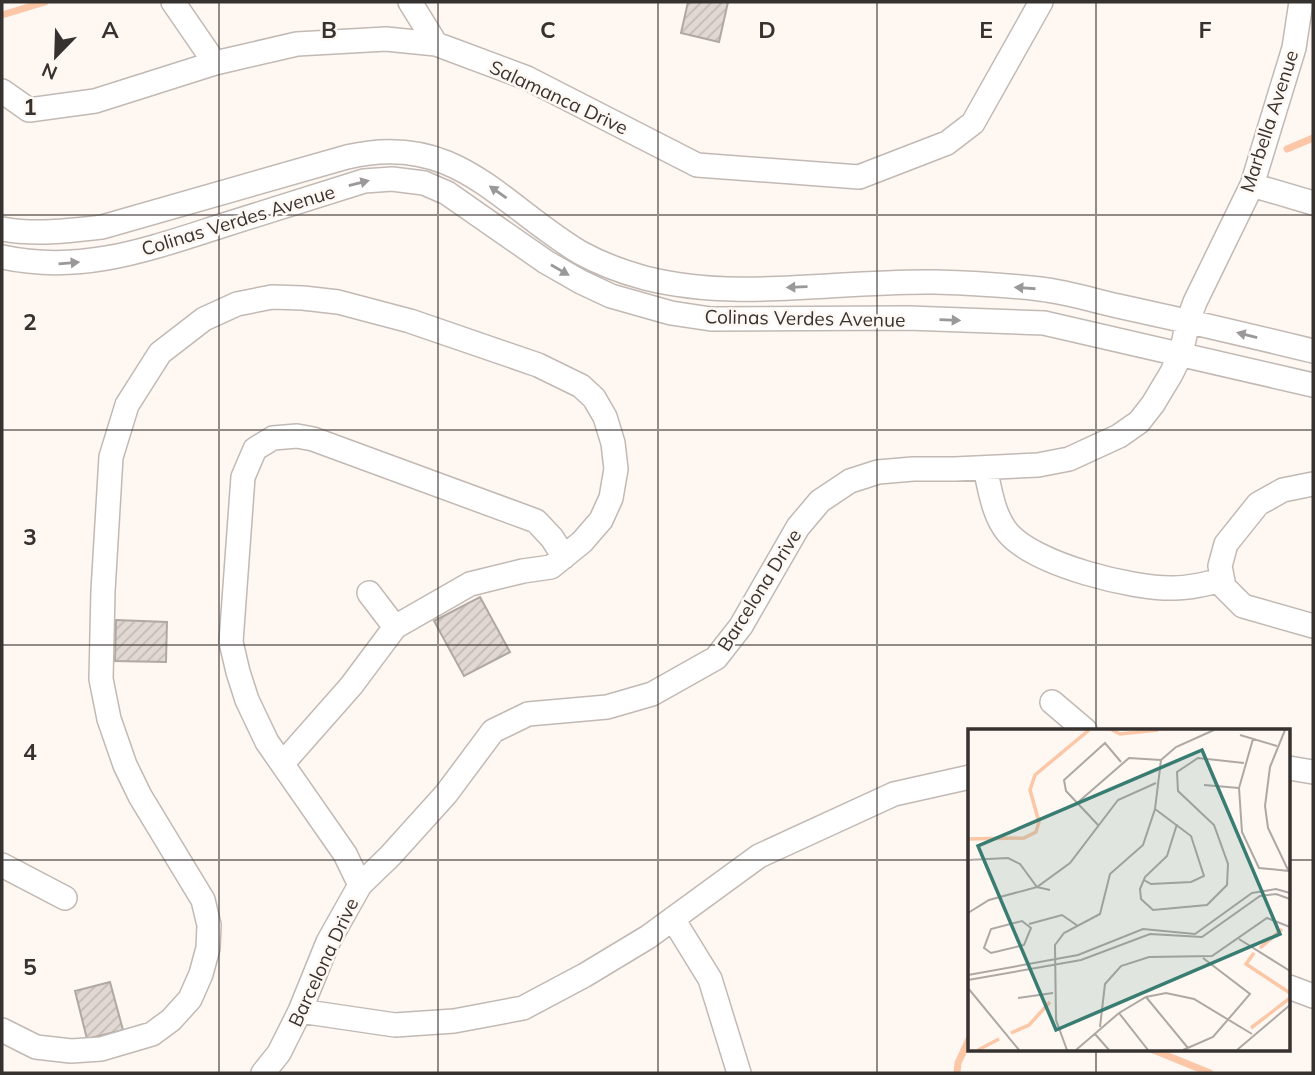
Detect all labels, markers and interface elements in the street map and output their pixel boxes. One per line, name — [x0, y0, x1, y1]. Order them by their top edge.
text: A — [101, 15, 119, 44]
text: B — [321, 15, 337, 44]
text: C — [540, 15, 556, 44]
text: D — [758, 15, 776, 44]
text: E — [979, 15, 993, 44]
text: F — [1198, 15, 1212, 44]
north arrow — [21, 21, 91, 91]
street label: Marbella Avenue — [1235, 47, 1303, 195]
street label: Salamanca Drive — [486, 54, 632, 140]
text: N — [38, 58, 61, 85]
text: 1 — [23, 92, 37, 121]
one-way arrow — [348, 177, 370, 188]
street label: Colinas Verdes Avenue — [139, 179, 337, 261]
one-way arrow — [489, 185, 507, 199]
one-way arrow — [59, 257, 81, 268]
one-way arrow — [550, 264, 569, 276]
one-way arrow — [786, 282, 808, 293]
one-way arrow — [1013, 282, 1035, 293]
street label: Colinas Verdes Avenue — [704, 304, 906, 332]
text: 2 — [23, 307, 37, 336]
one-way arrow — [939, 314, 961, 325]
one-way arrow — [1236, 329, 1258, 340]
text: 3 — [23, 522, 37, 551]
street label: Barcelona Drive — [712, 525, 806, 655]
inset map — [968, 729, 1290, 1050]
text: 4 — [23, 737, 37, 766]
street label: Barcelona Drive — [283, 894, 363, 1030]
text: 5 — [23, 952, 37, 981]

